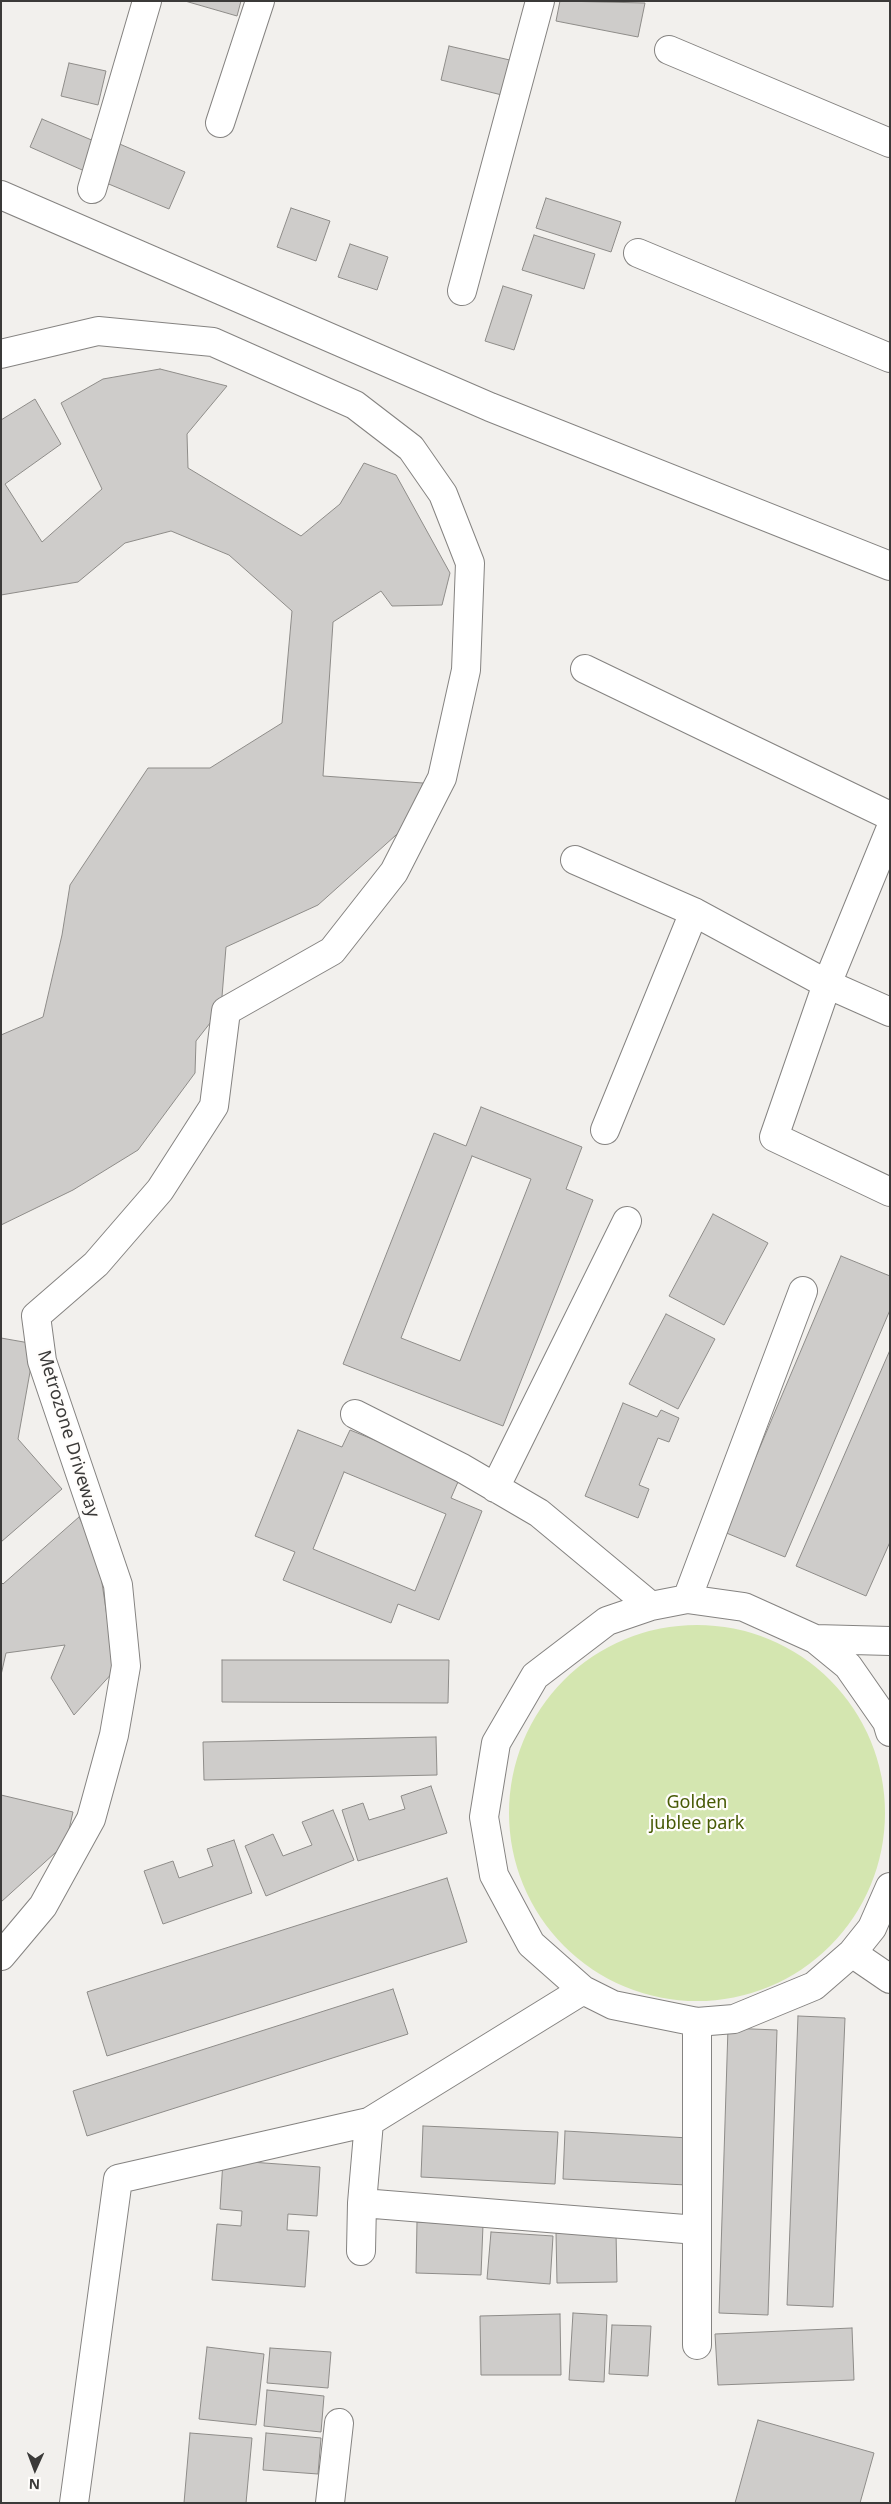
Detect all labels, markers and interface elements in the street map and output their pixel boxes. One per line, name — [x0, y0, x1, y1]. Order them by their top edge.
street label: Metrozone Driveway — [32, 1348, 104, 1520]
park label: Golden jublee park — [650, 1792, 744, 1835]
north arrow — [10, 2444, 60, 2494]
text: N — [28, 2475, 40, 2494]

